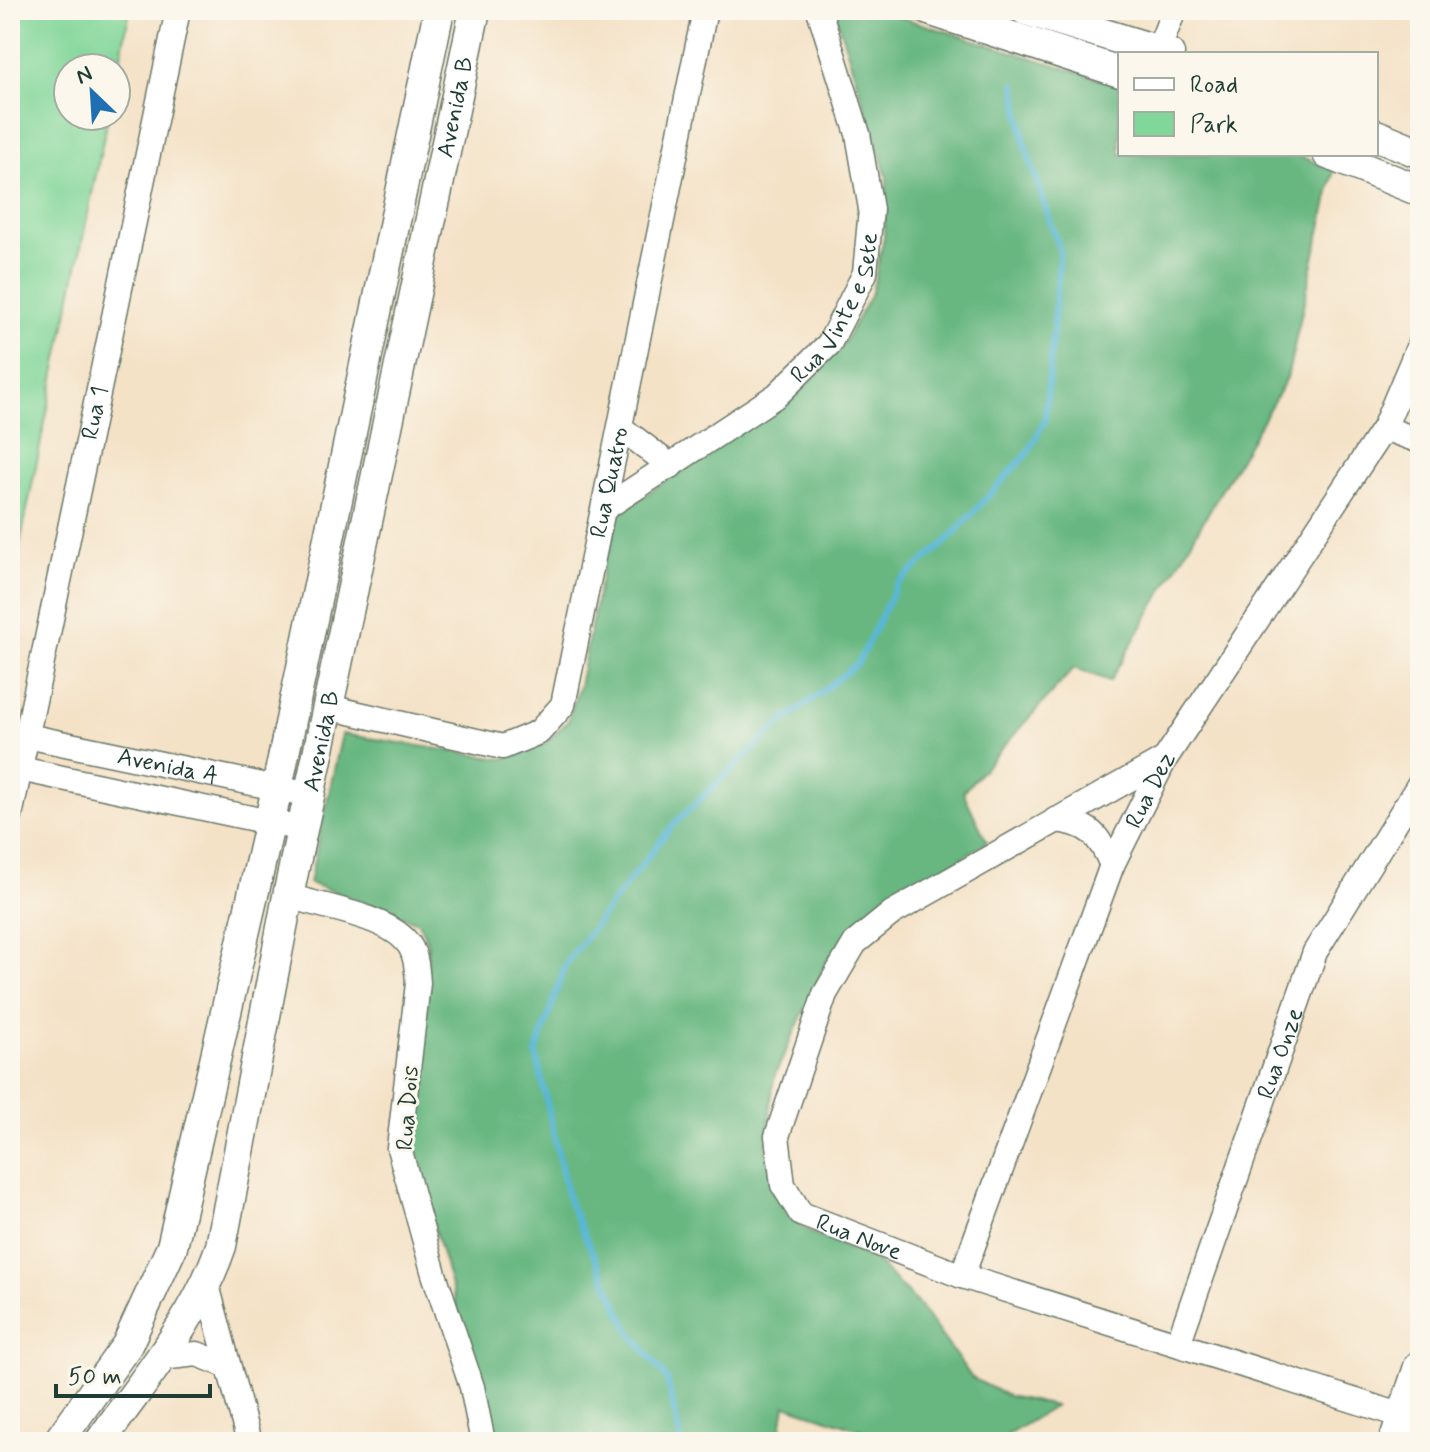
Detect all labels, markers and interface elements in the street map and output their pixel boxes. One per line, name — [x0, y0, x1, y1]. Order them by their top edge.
north arrow — [52, 52, 132, 132]
legend — [1118, 52, 1378, 156]
street label: Avenida B — [430, 54, 482, 161]
text: N — [72, 60, 97, 91]
text: Road — [1190, 70, 1238, 101]
text: Park — [1190, 110, 1238, 141]
street label: Rua Vinte e Sete — [784, 231, 886, 391]
street label: Rua 1 — [75, 383, 116, 442]
street label: Rua Quatro — [584, 424, 636, 541]
street label: Avenida B — [296, 688, 348, 795]
street label: Avenida A — [114, 741, 221, 792]
street label: Rua Dez — [1119, 745, 1183, 834]
street label: Rua Onze — [1251, 1004, 1311, 1104]
street label: Rua Dois — [390, 1064, 427, 1152]
street label: Rua Nove — [811, 1207, 906, 1268]
scale bar — [56, 1348, 210, 1398]
text: 50 m — [68, 1362, 122, 1393]

